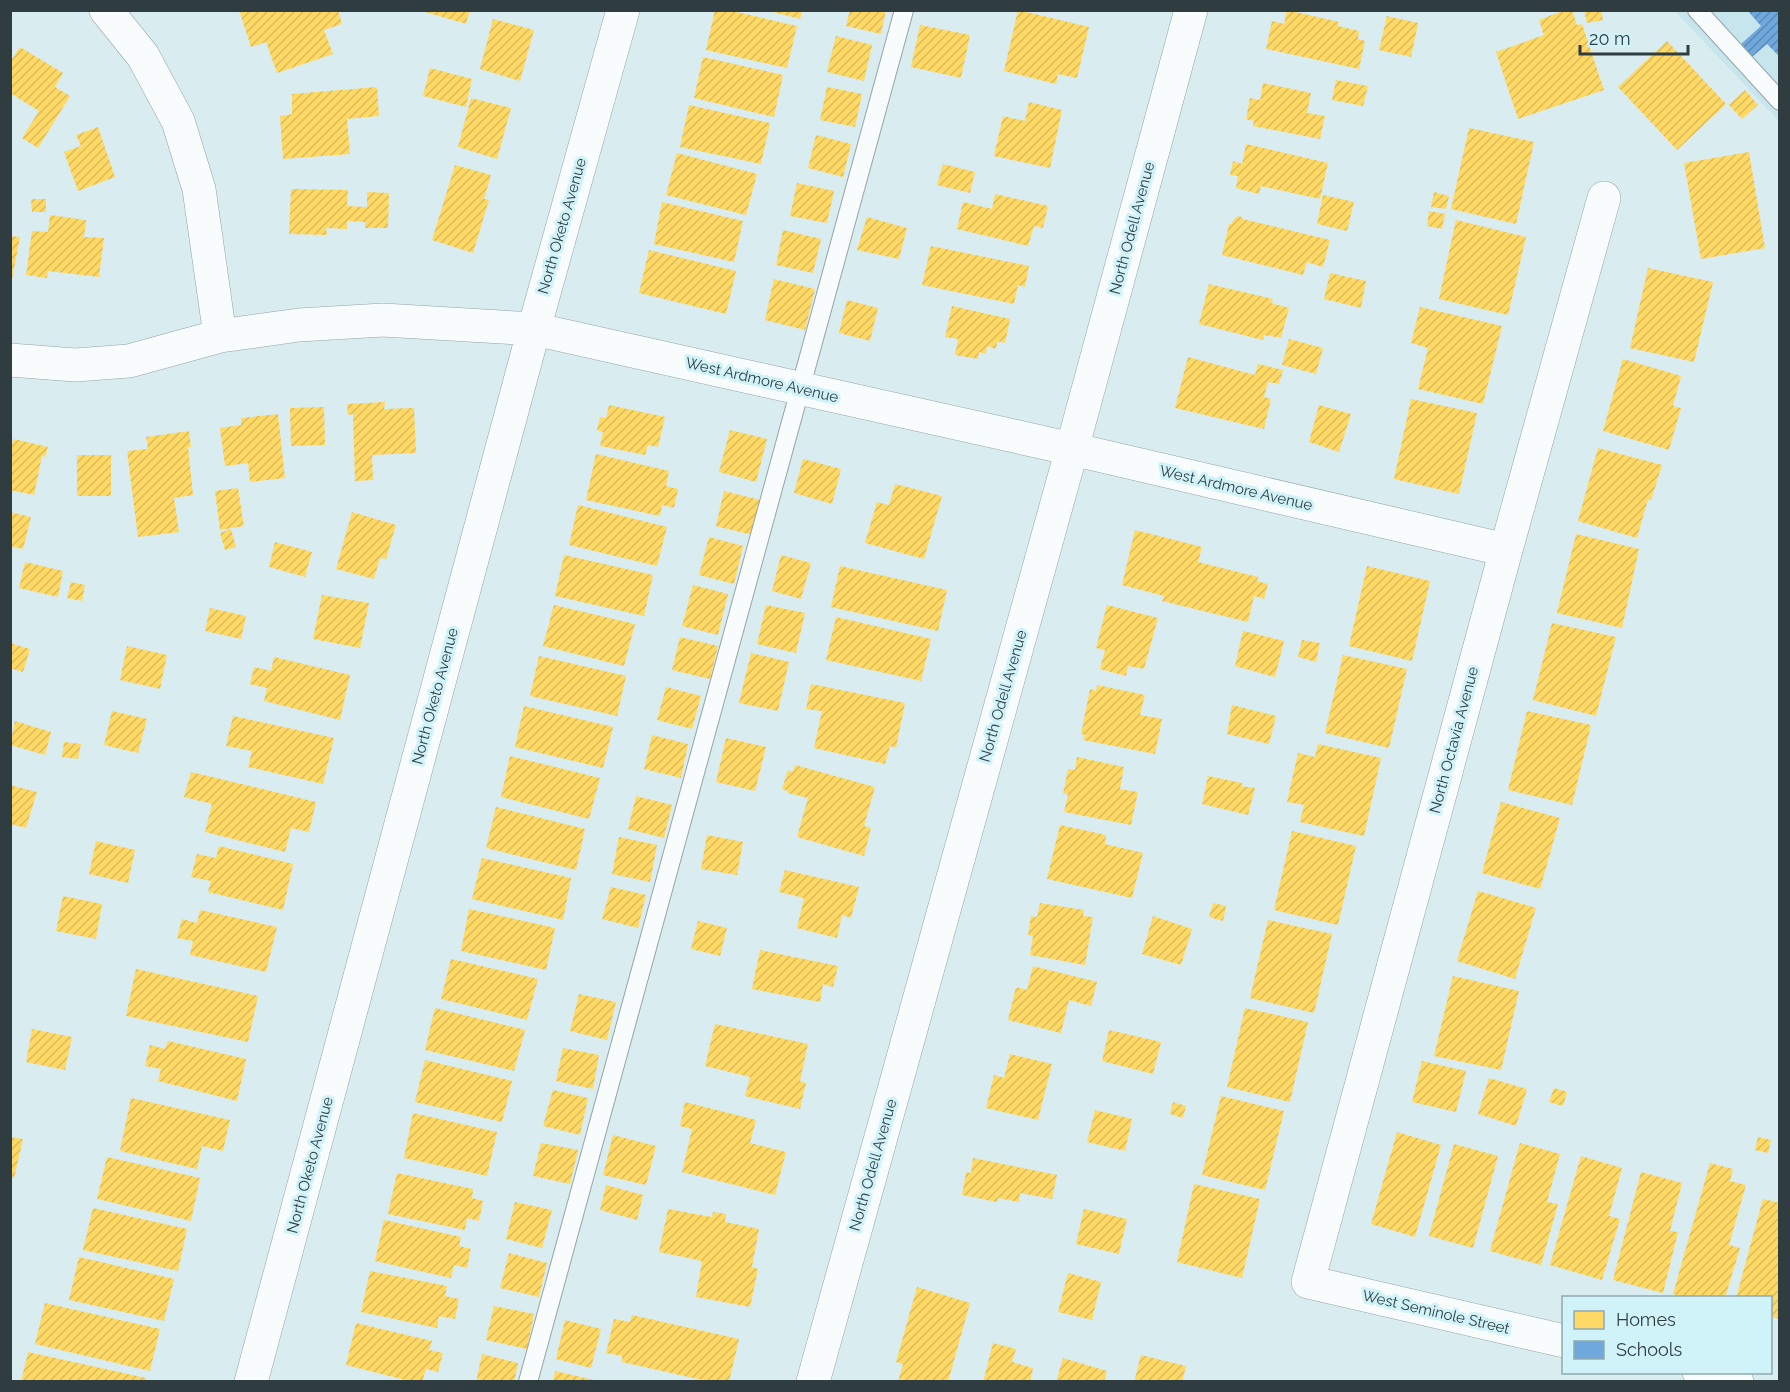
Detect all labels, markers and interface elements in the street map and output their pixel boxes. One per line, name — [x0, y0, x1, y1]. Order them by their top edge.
scale bar — [1580, 18, 1688, 56]
text: 20 m — [1589, 28, 1631, 49]
street label: North Oketo Avenue — [534, 156, 590, 296]
street label: North Odell Avenue — [1106, 160, 1158, 296]
street label: West Ardmore Avenue — [684, 354, 840, 406]
street label: West Ardmore Avenue — [1158, 462, 1314, 514]
street label: North Oketo Avenue — [408, 626, 462, 766]
street label: North Odell Avenue — [976, 628, 1030, 764]
street label: North Octavia Avenue — [1426, 664, 1482, 815]
street label: North Oketo Avenue — [283, 1095, 337, 1235]
street label: North Odell Avenue — [846, 1097, 900, 1233]
street label: West Seminole Street — [1361, 1286, 1511, 1338]
legend — [1562, 1296, 1772, 1374]
text: Homes — [1616, 1309, 1676, 1330]
text: Schools — [1616, 1339, 1683, 1360]

